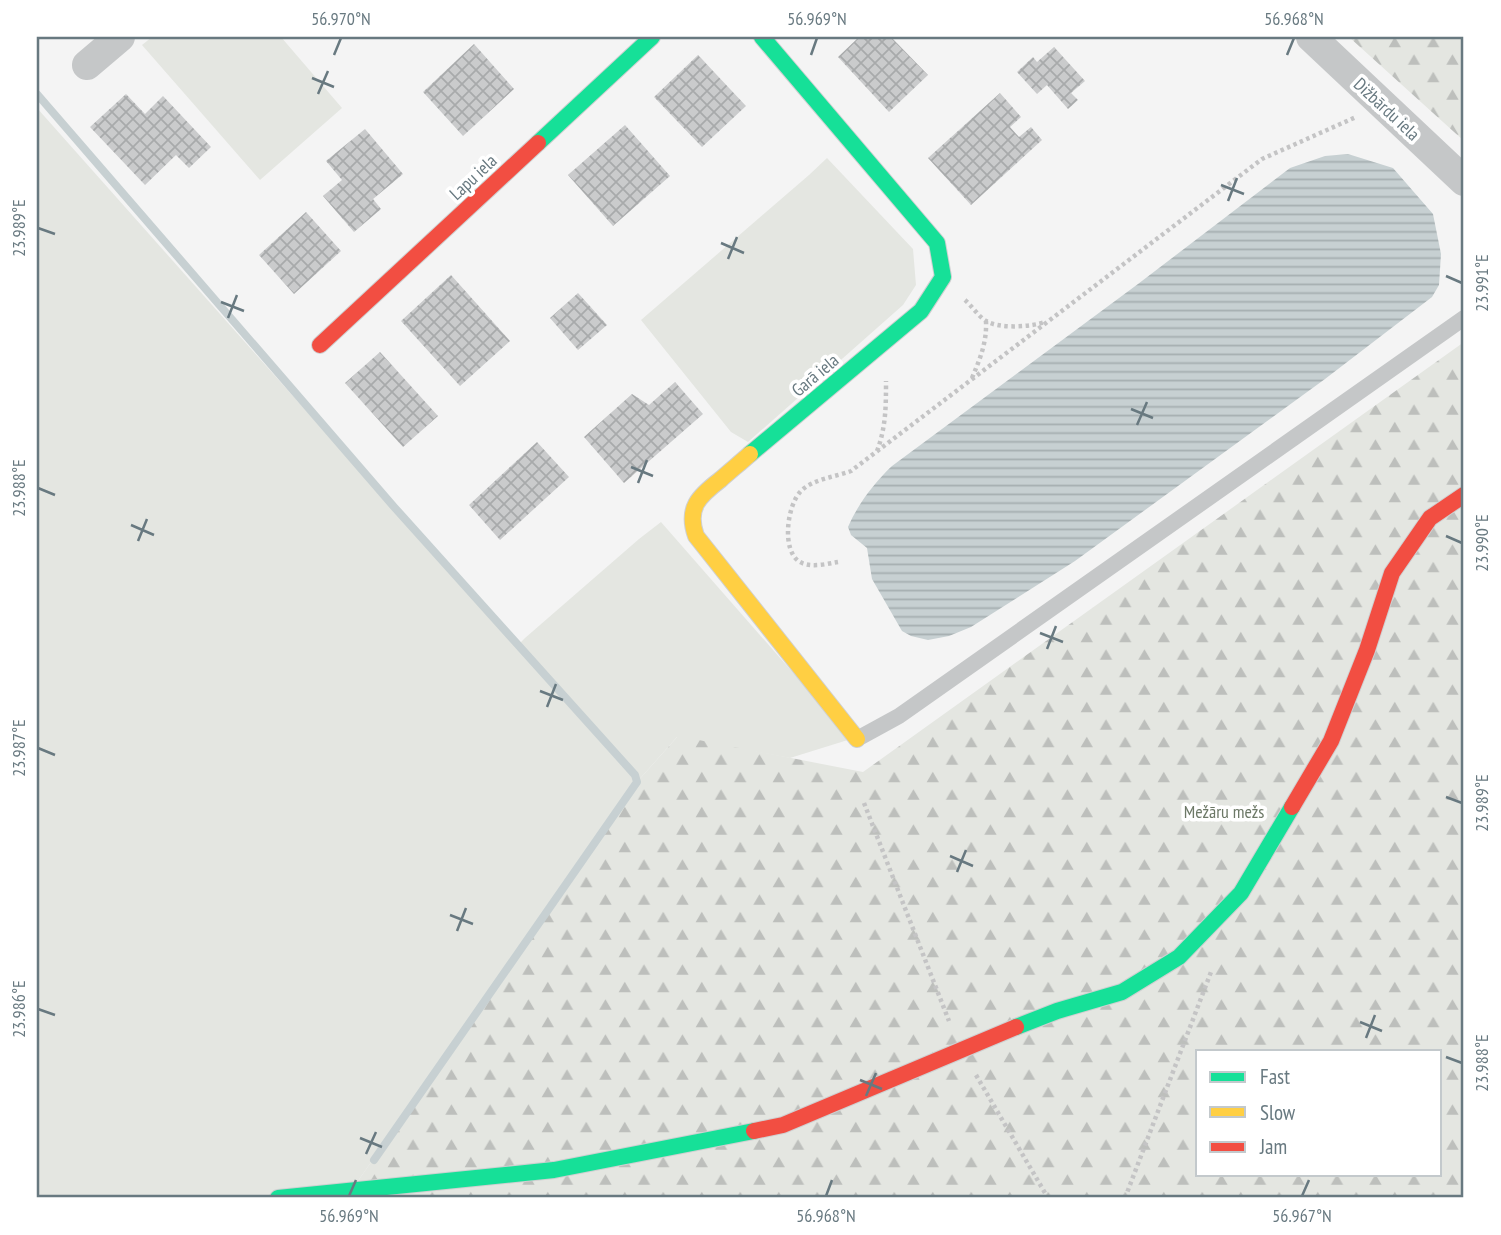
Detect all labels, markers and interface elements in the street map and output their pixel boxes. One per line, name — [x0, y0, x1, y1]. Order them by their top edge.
text: 56.970°N — [311, 7, 371, 30]
text: 56.969°N — [787, 7, 847, 30]
text: 56.968°N — [1264, 7, 1324, 30]
street label: Dižbārdu iela — [1349, 73, 1425, 145]
street label: Lapu iela — [444, 149, 502, 205]
text: 23.989°E — [7, 199, 30, 257]
text: 23.991°E — [1470, 254, 1493, 312]
street label: Garā iela — [787, 349, 843, 401]
text: 23.988°E — [7, 459, 30, 517]
text: 23.990°E — [1470, 514, 1493, 572]
text: 23.987°E — [7, 719, 30, 777]
text: 23.989°E — [1470, 774, 1493, 832]
park label: Mežāru mežs — [1184, 800, 1264, 823]
text: 23.986°E — [7, 980, 30, 1038]
text: 23.988°E — [1470, 1034, 1493, 1092]
legend — [1196, 1050, 1442, 1176]
text: Fast — [1260, 1063, 1290, 1090]
text: Slow — [1260, 1099, 1296, 1126]
text: Jam — [1259, 1133, 1287, 1160]
text: 56.969°N — [319, 1204, 379, 1227]
text: 56.968°N — [796, 1204, 856, 1227]
text: 56.967°N — [1272, 1204, 1332, 1227]

